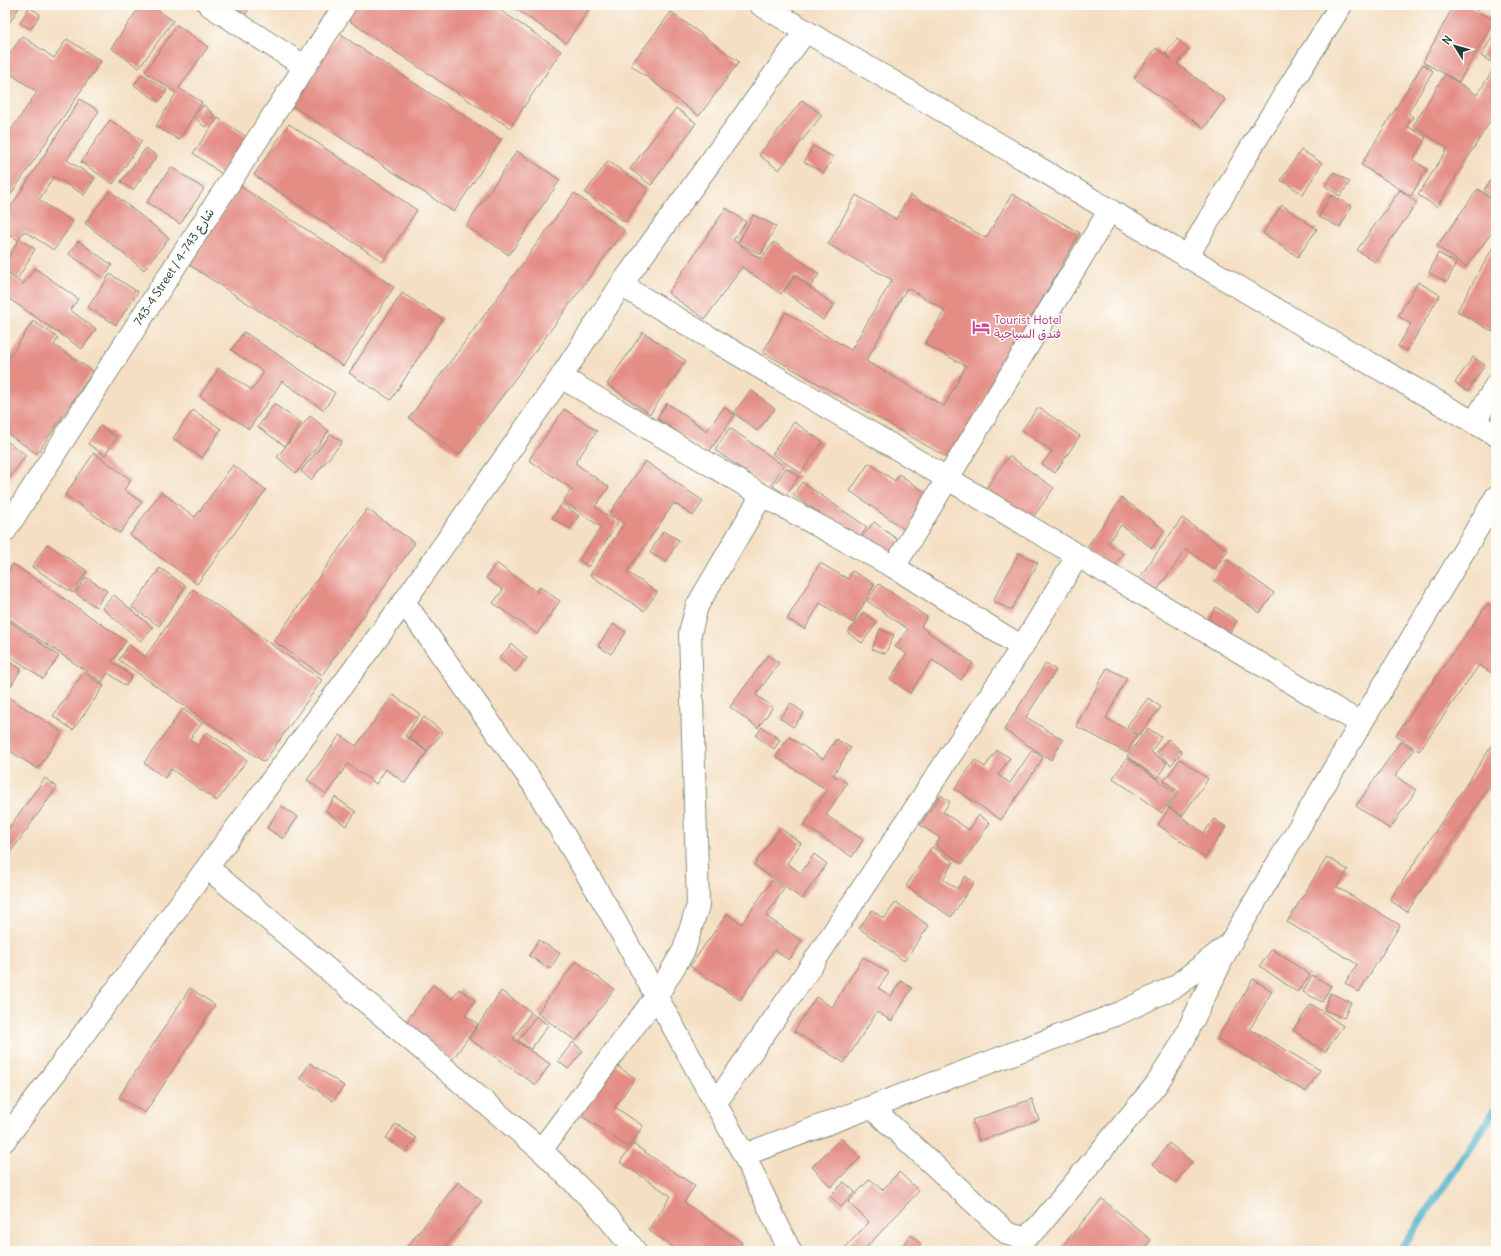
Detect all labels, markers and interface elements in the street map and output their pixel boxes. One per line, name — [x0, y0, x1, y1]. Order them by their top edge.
north arrow — [1435, 26, 1475, 66]
text: N — [1439, 33, 1455, 47]
street label: 743-4 Street / شارع 743-4 — [130, 205, 219, 329]
place label: Tourist Hotel فندق السياحية — [994, 312, 1062, 341]
hotel icon: Tourist Hotel فندق السياحية — [971, 317, 991, 337]

